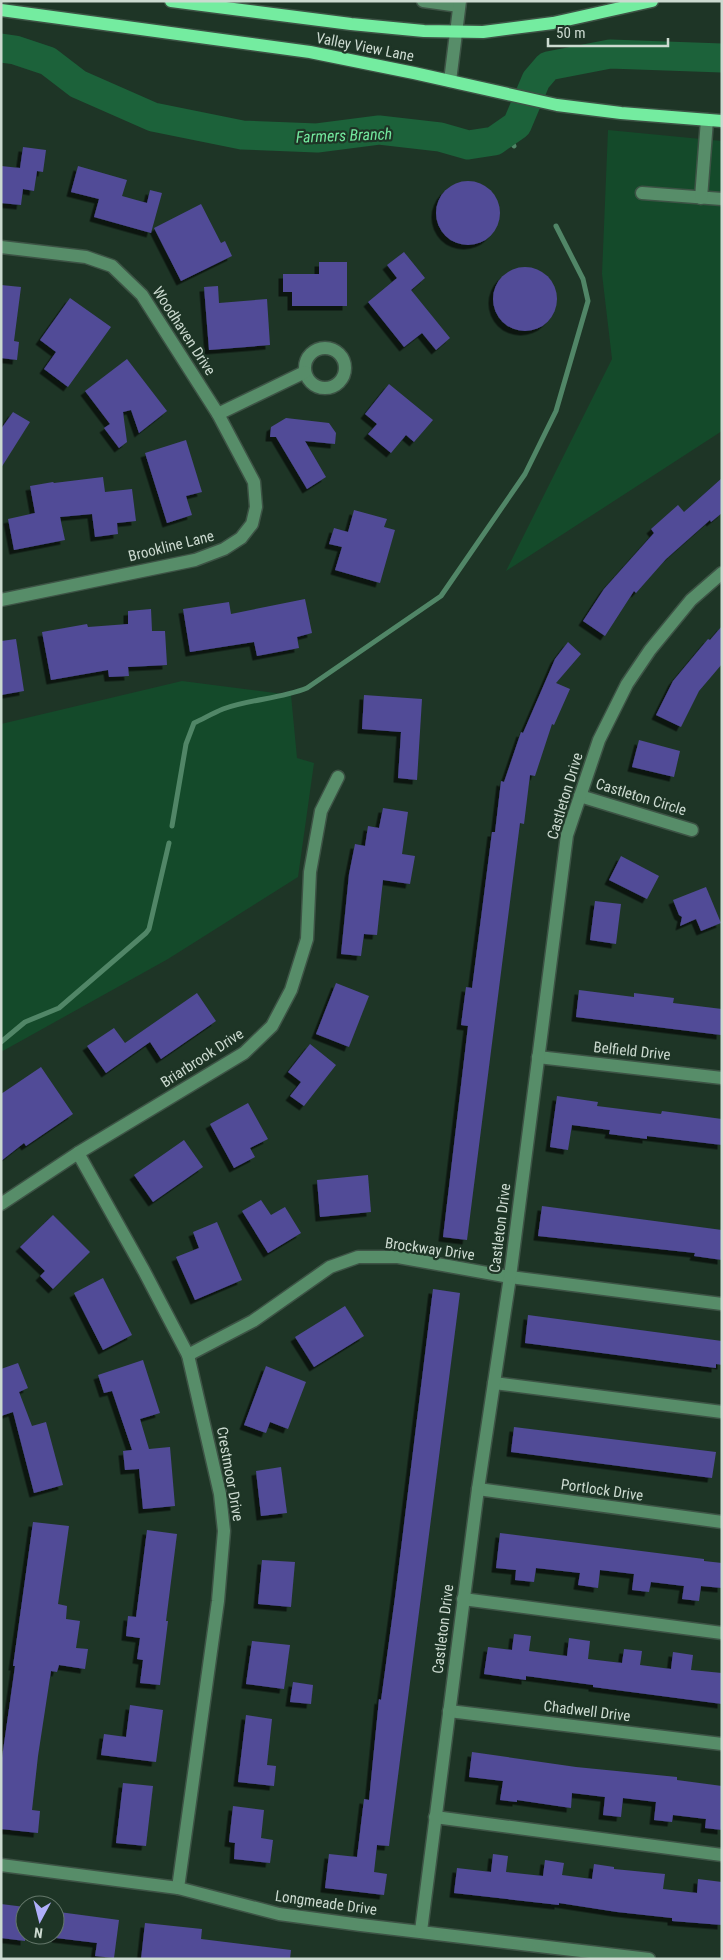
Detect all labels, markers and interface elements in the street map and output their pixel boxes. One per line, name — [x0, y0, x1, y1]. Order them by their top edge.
scale bar — [548, 15, 668, 47]
text: 50 m — [556, 24, 586, 42]
street label: Valley View Lane — [314, 29, 416, 65]
water label: Farmers Branch — [296, 124, 392, 147]
street label: Woodhaven Drive — [149, 283, 219, 379]
street label: Brookline Lane — [126, 527, 216, 565]
street label: Castleton Drive — [543, 750, 587, 842]
street label: Castleton Circle — [594, 775, 688, 819]
street label: Briarbrook Drive — [157, 1025, 247, 1091]
street label: Belfield Drive — [593, 1038, 671, 1064]
street label: Castleton Drive — [486, 1182, 514, 1274]
street label: Brockway Drive — [384, 1234, 476, 1264]
street label: Crestmoor Drive — [213, 1425, 247, 1523]
street label: Portlock Drive — [560, 1475, 644, 1505]
street label: Castleton Drive — [429, 1583, 457, 1675]
street label: Chadwell Drive — [543, 1697, 631, 1725]
street label: Longmeade Drive — [274, 1887, 378, 1919]
north arrow — [15, 1895, 65, 1945]
text: N — [33, 1924, 44, 1941]

